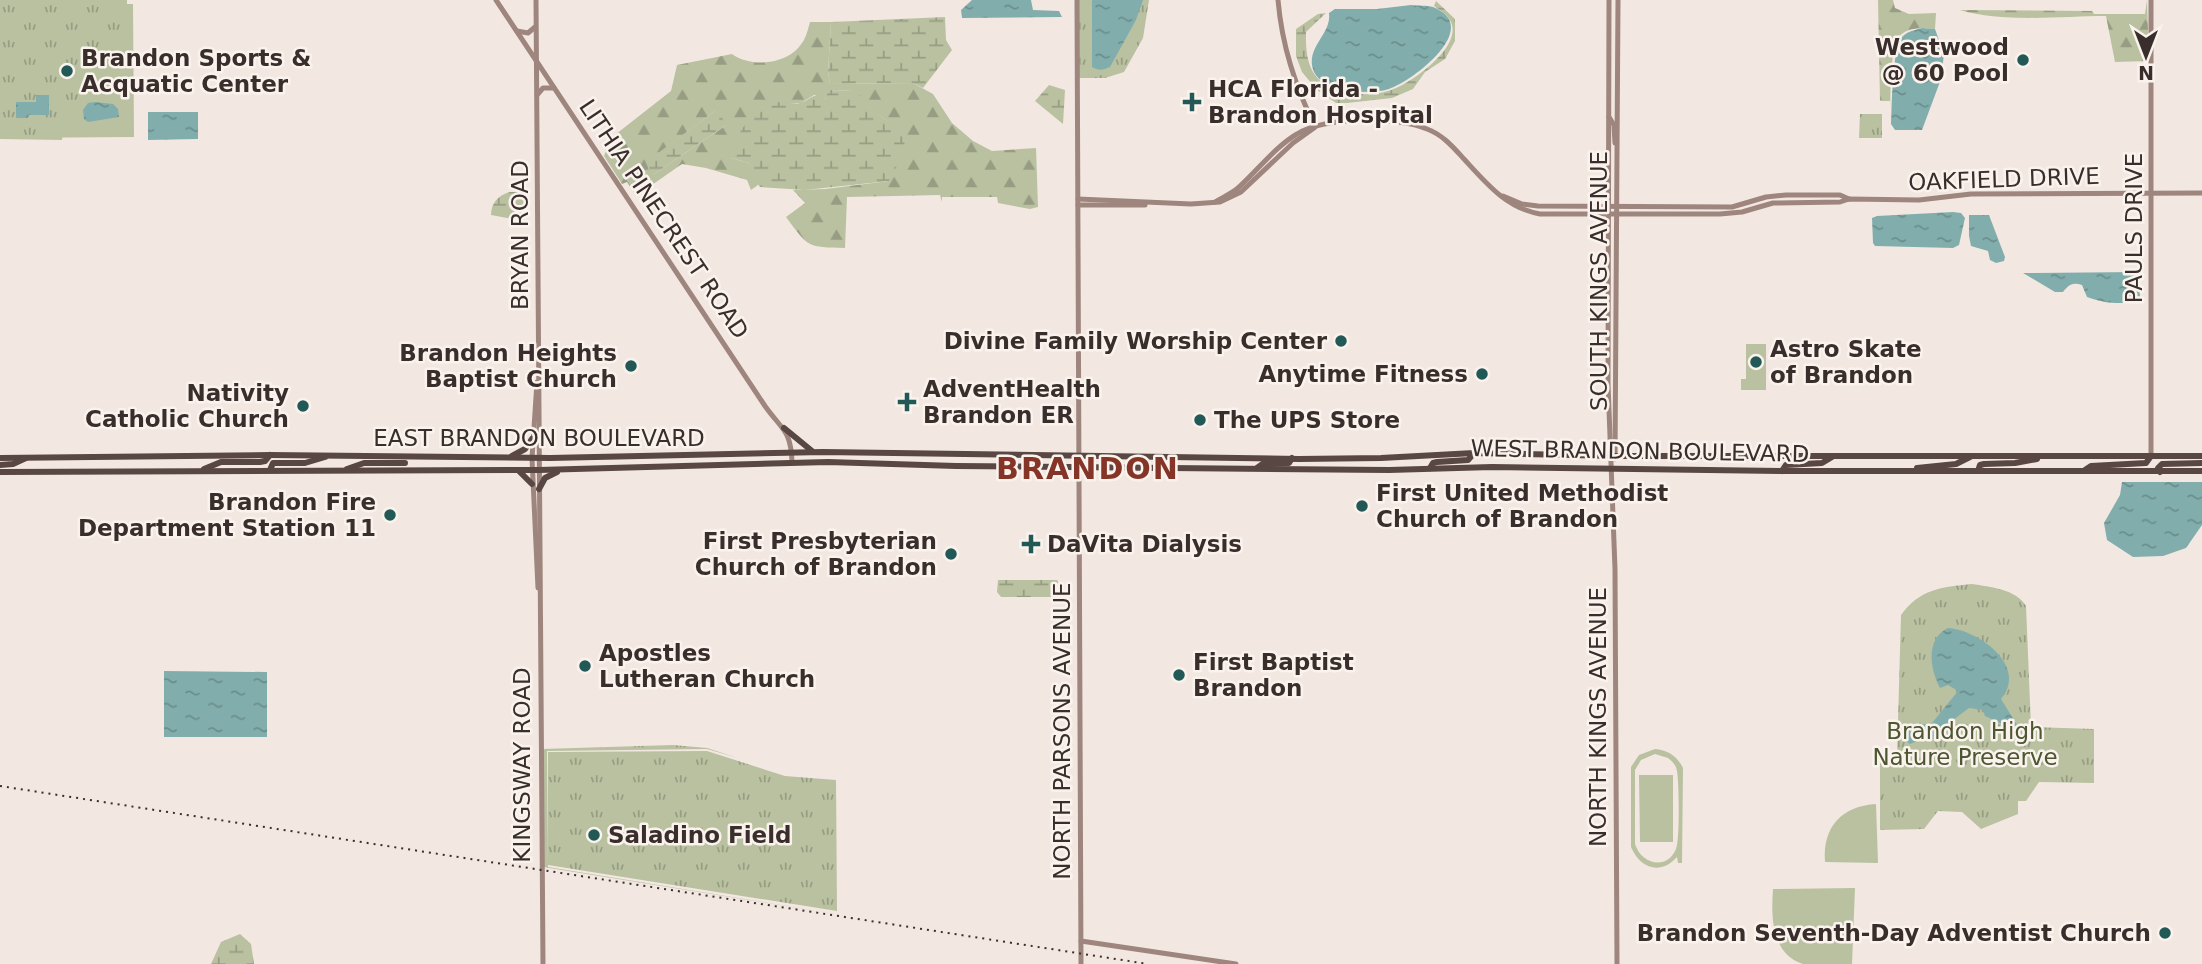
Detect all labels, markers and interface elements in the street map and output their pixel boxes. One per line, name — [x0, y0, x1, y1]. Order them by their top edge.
north arrow — [2111, 21, 2181, 91]
place label: Westwood @ 60 Pool — [1875, 34, 2009, 86]
place label: Brandon Sports & Acquatic Center — [81, 45, 311, 97]
marker: Westwood @ 60 Pool — [2015, 52, 2031, 68]
text: N — [2138, 62, 2154, 84]
marker: Brandon Sports & Acquatic Center — [59, 63, 75, 79]
place label: HCA Florida - Brandon Hospital — [1208, 76, 1433, 128]
marker: HCA Florida - Brandon Hospital — [1182, 92, 1202, 112]
street label: LITHIA PINECREST ROAD — [574, 94, 754, 344]
street label: SOUTH KINGS AVENUE — [1586, 151, 1612, 411]
street label: PAULS DRIVE — [2121, 153, 2147, 303]
street label: BRYAN ROAD — [507, 160, 533, 310]
street label: OAKFIELD DRIVE — [1908, 163, 2100, 195]
place label: Divine Family Worship Center — [944, 328, 1328, 354]
marker: Divine Family Worship Center — [1333, 333, 1349, 349]
place label: Astro Skate of Brandon — [1770, 336, 1922, 388]
place label: Brandon Heights Baptist Church — [399, 340, 617, 392]
marker: Astro Skate of Brandon — [1748, 354, 1764, 370]
marker: Brandon Heights Baptist Church — [623, 358, 639, 374]
place label: Anytime Fitness — [1258, 361, 1468, 387]
marker: Anytime Fitness — [1474, 366, 1490, 382]
place label: AdventHealth Brandon ER — [923, 376, 1101, 428]
place label: Nativity Catholic Church — [85, 380, 289, 432]
marker: AdventHealth Brandon ER — [897, 392, 917, 412]
marker: Nativity Catholic Church — [295, 398, 311, 414]
place label: The UPS Store — [1214, 407, 1400, 433]
marker: The UPS Store — [1192, 412, 1208, 428]
street label: EAST BRANDON BOULEVARD — [373, 425, 705, 451]
street label: WEST BRANDON BOULEVARD — [1470, 435, 1810, 467]
district label: BRANDON — [996, 451, 1180, 486]
place label: First United Methodist Church of Brandon — [1376, 480, 1668, 532]
place label: Brandon Fire Department Station 11 — [78, 489, 376, 541]
marker: First United Methodist Church of Brandon — [1354, 498, 1370, 514]
marker: Brandon Fire Department Station 11 — [382, 507, 398, 523]
place label: First Presbyterian Church of Brandon — [695, 528, 937, 580]
place label: DaVita Dialysis — [1047, 531, 1242, 557]
marker: DaVita Dialysis — [1021, 534, 1041, 554]
marker: First Presbyterian Church of Brandon — [943, 546, 959, 562]
street label: NORTH PARSONS AVENUE — [1049, 582, 1075, 880]
street label: NORTH KINGS AVENUE — [1585, 587, 1611, 847]
place label: Apostles Lutheran Church — [599, 640, 815, 692]
place label: First Baptist Brandon — [1193, 649, 1354, 701]
marker: Apostles Lutheran Church — [577, 658, 593, 674]
street label: KINGSWAY ROAD — [509, 667, 535, 863]
marker: First Baptist Brandon — [1171, 667, 1187, 683]
park label: Brandon High Nature Preserve — [1872, 718, 2058, 770]
place label: Saladino Field — [608, 822, 792, 848]
marker: Saladino Field — [586, 827, 602, 843]
place label: Brandon Seventh-Day Adventist Church — [1637, 920, 2151, 946]
marker: Brandon Seventh-Day Adventist Church — [2157, 925, 2173, 941]

